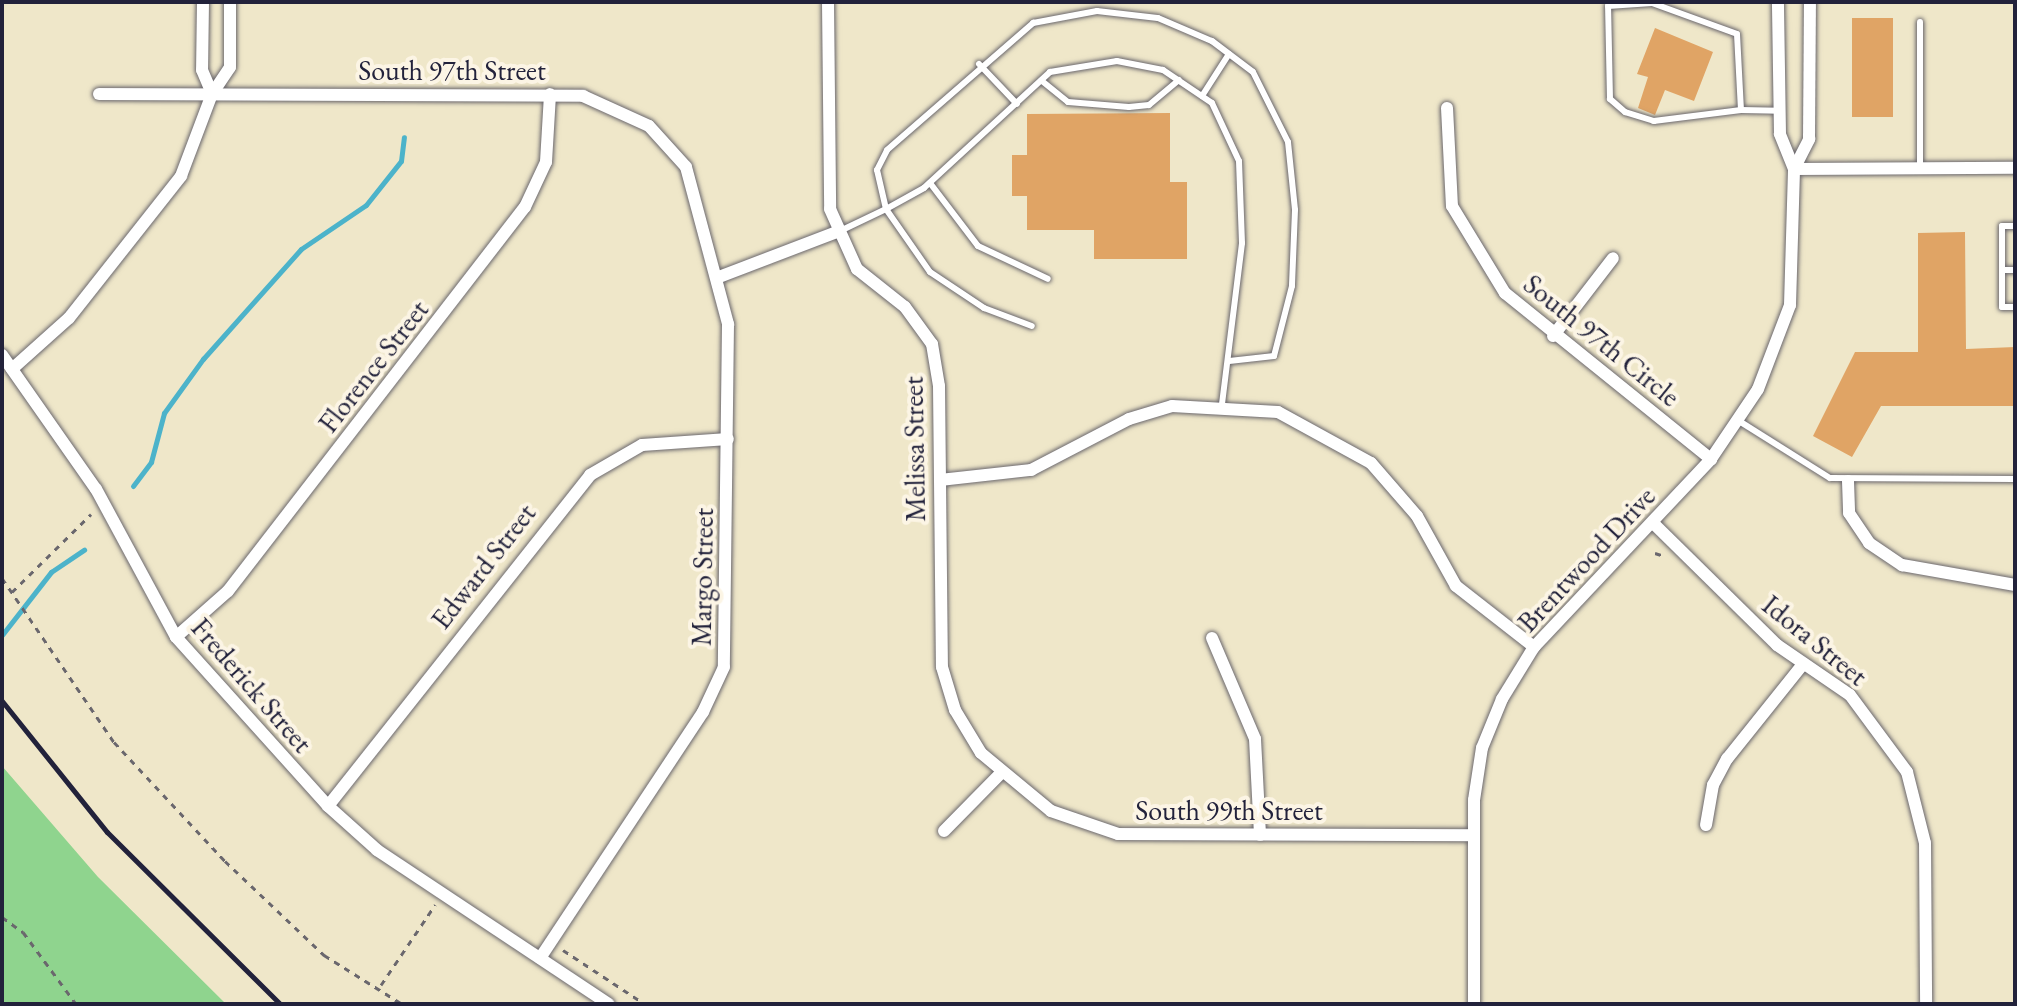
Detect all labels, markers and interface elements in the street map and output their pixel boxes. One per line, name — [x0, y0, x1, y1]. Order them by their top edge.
street label: South 97th Street — [358, 53, 546, 87]
street label: South 97th Circle — [1517, 267, 1687, 413]
street label: Florence Street — [311, 293, 435, 439]
street label: Melissa Street — [896, 376, 932, 522]
street label: Brentwood Drive — [1510, 480, 1662, 638]
street label: Edward Street — [424, 497, 542, 635]
street label: Margo Street — [684, 508, 720, 646]
street label: Idora Street — [1756, 588, 1874, 692]
street label: Frederick Street — [184, 611, 320, 759]
street label: South 99th Street — [1135, 793, 1323, 827]

